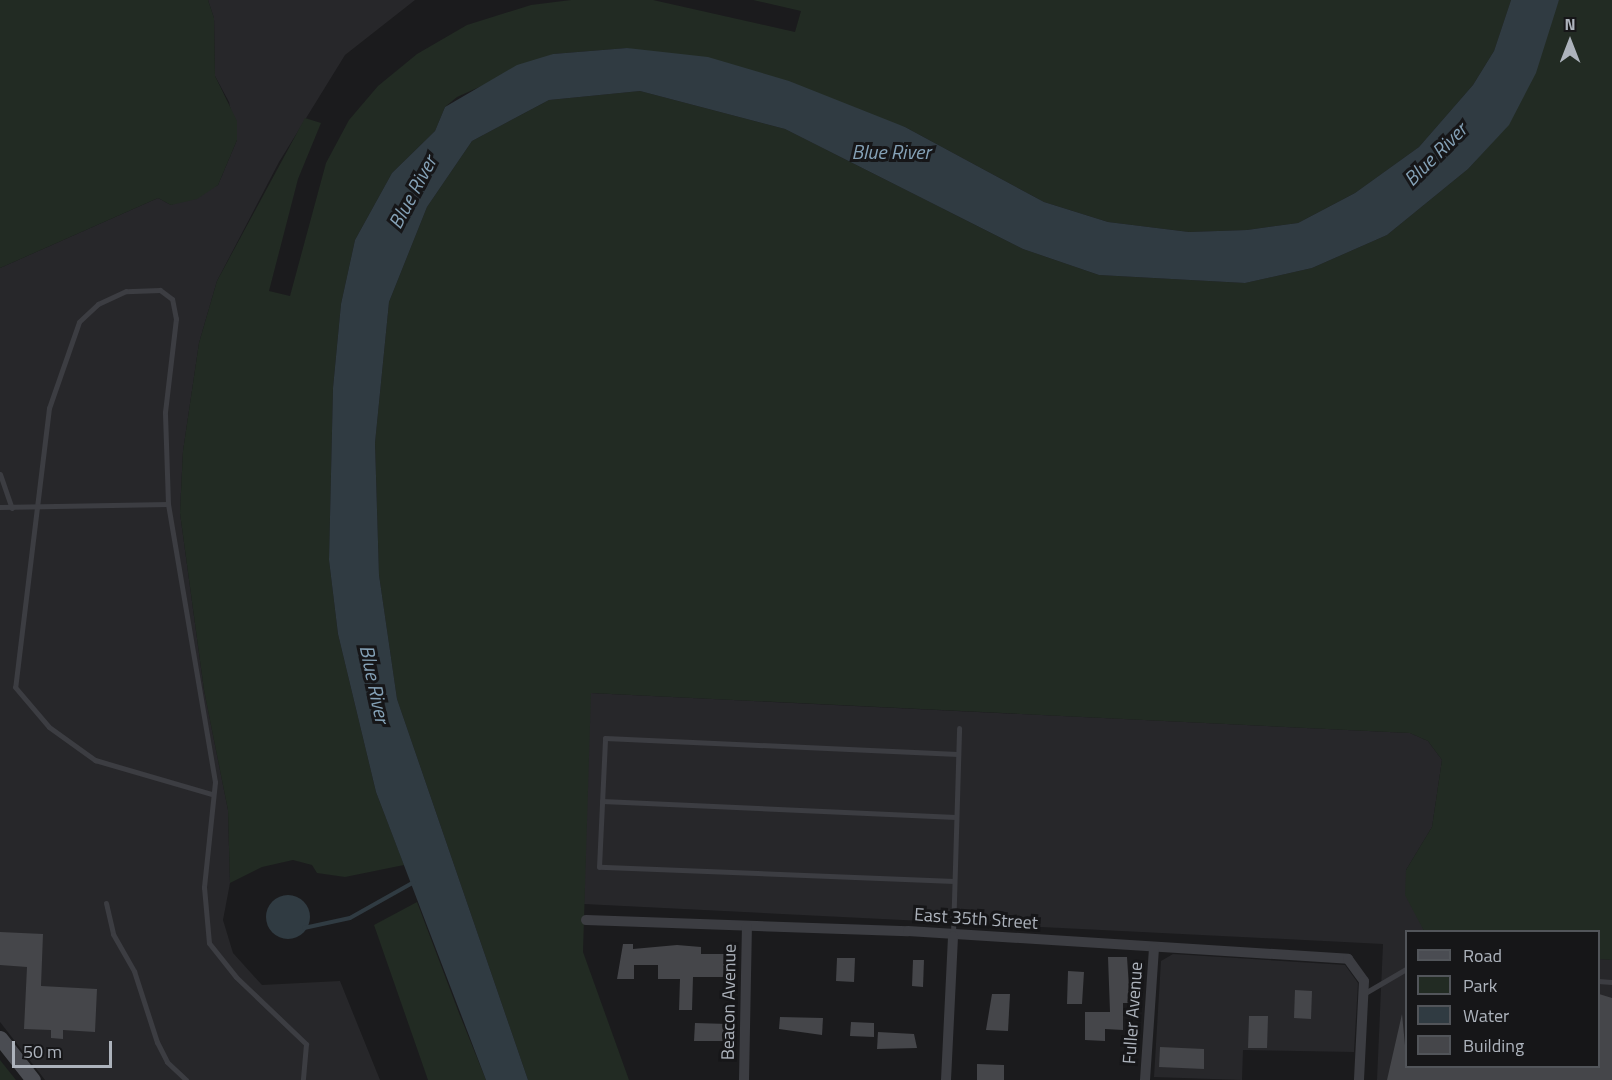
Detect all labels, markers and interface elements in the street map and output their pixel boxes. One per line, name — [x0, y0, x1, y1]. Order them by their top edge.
north arrow — [1540, 12, 1600, 72]
text: N — [1564, 12, 1576, 36]
water label: Blue River — [1399, 118, 1471, 190]
water label: Blue River — [851, 139, 931, 163]
water label: Blue River — [383, 151, 441, 233]
water label: Blue River — [355, 643, 395, 725]
street label: East 35th Street — [913, 904, 1039, 934]
legend — [1405, 930, 1600, 1068]
text: Road — [1463, 942, 1502, 969]
street label: Beacon Avenue — [717, 944, 741, 1060]
street label: Fuller Avenue — [1119, 961, 1147, 1065]
text: Park — [1463, 972, 1497, 999]
text: Water — [1463, 1002, 1509, 1029]
scale bar — [15, 1029, 116, 1067]
text: Building — [1463, 1032, 1524, 1059]
text: 50 m — [23, 1038, 62, 1065]

